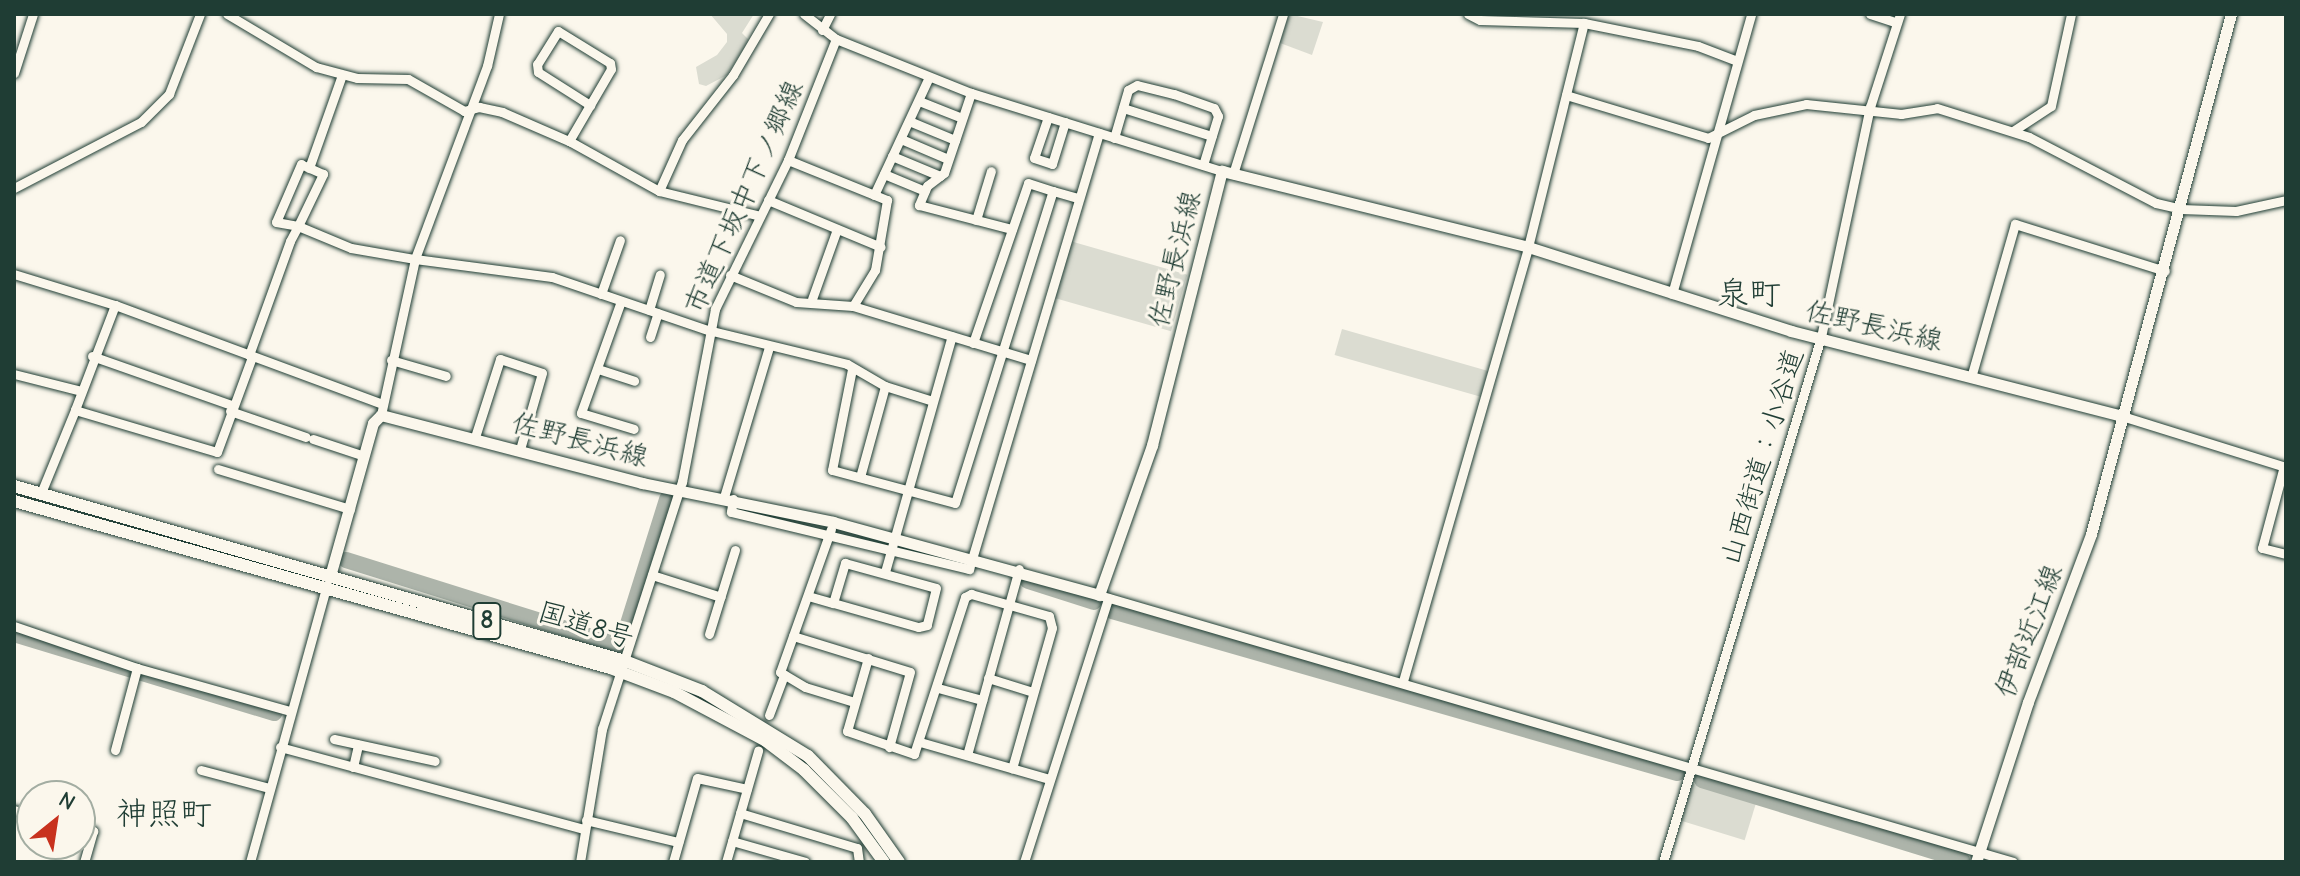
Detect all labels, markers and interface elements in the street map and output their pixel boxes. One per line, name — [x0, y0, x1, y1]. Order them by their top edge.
street label: 市道下坂中下ノ郷線 — [677, 75, 811, 319]
street label: 佐野長浜線 — [1142, 187, 1208, 331]
district label: 泉町 — [1717, 275, 1781, 313]
street label: 佐野長浜線 — [1802, 294, 1946, 358]
street label: 山西街道：小谷道 — [1713, 345, 1811, 569]
street label: 佐野長浜線 — [508, 406, 652, 474]
street label: 伊部近江線 — [1988, 560, 2070, 702]
street label: 国道8号 — [534, 595, 638, 655]
road number: 8 — [471, 599, 503, 643]
north arrow — [16, 780, 96, 860]
text: N — [54, 786, 80, 816]
district label: 神照町 — [116, 795, 212, 833]

